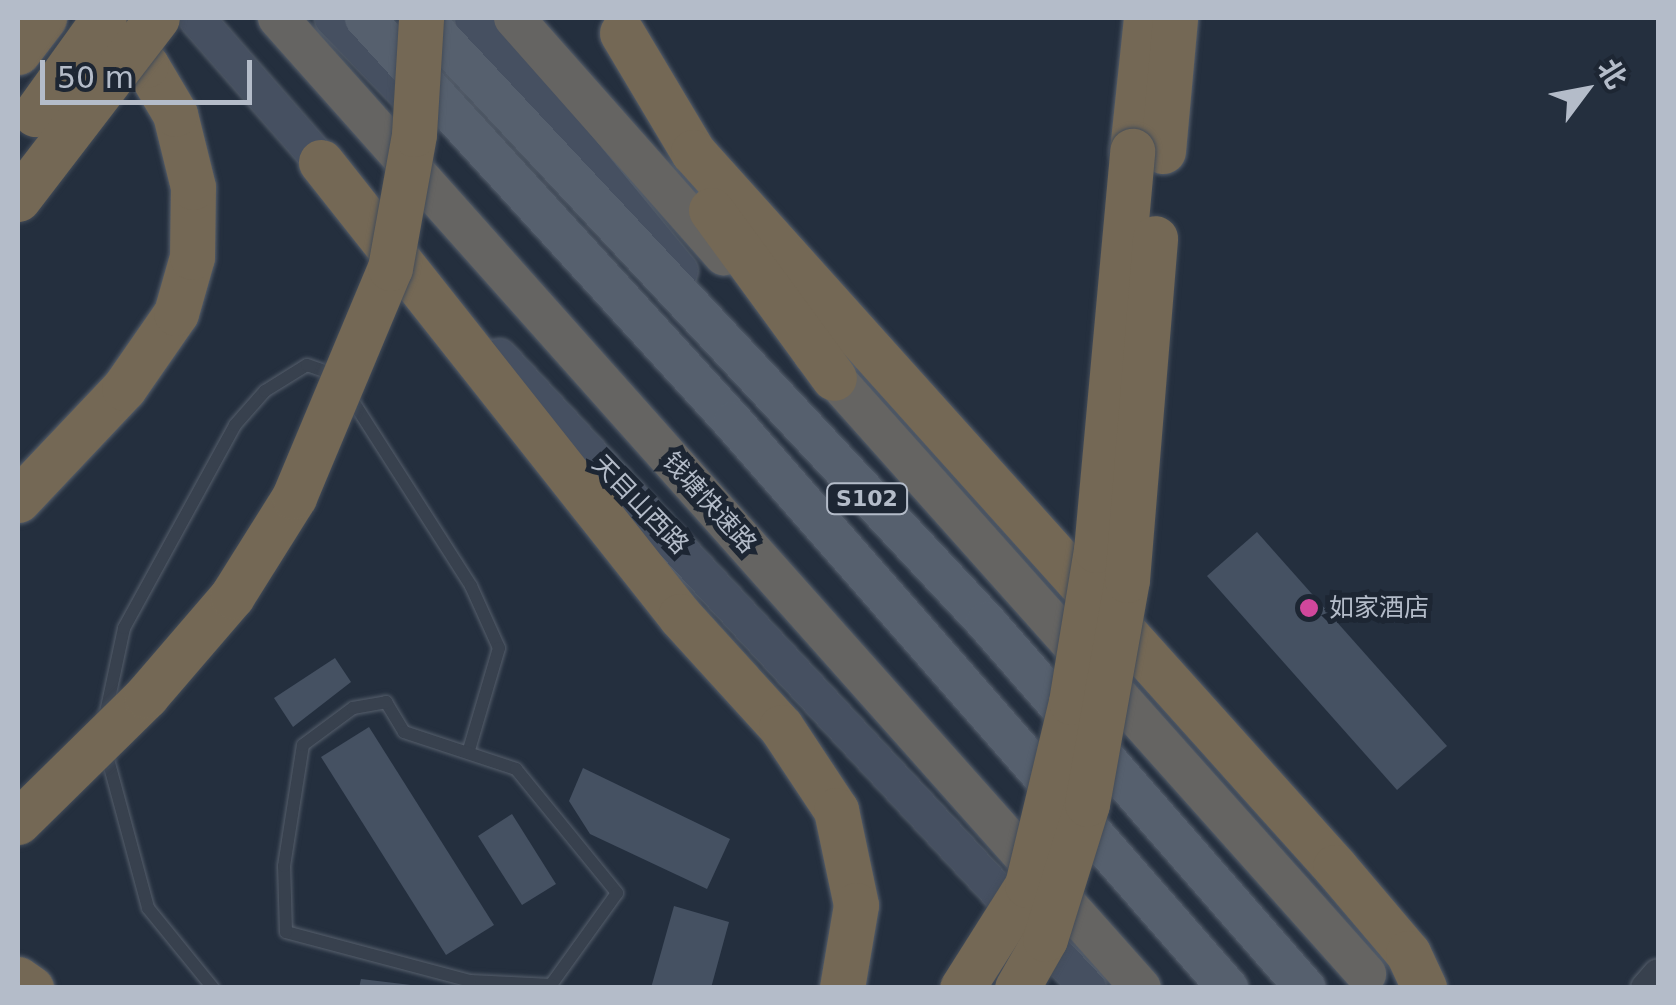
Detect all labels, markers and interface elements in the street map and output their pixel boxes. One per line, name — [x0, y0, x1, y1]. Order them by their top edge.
scale bar — [45, 40, 258, 102]
north arrow — [1536, 40, 1636, 140]
text: 北 — [1590, 53, 1633, 94]
text: 50 m — [57, 60, 134, 95]
street label: 钱塘快速路 — [656, 447, 762, 559]
street label: 天目山西路 — [586, 450, 694, 560]
road number: S102 — [824, 482, 910, 516]
place label: 如家酒店 — [1329, 593, 1429, 623]
marker: 如家酒店 — [1298, 597, 1320, 619]

